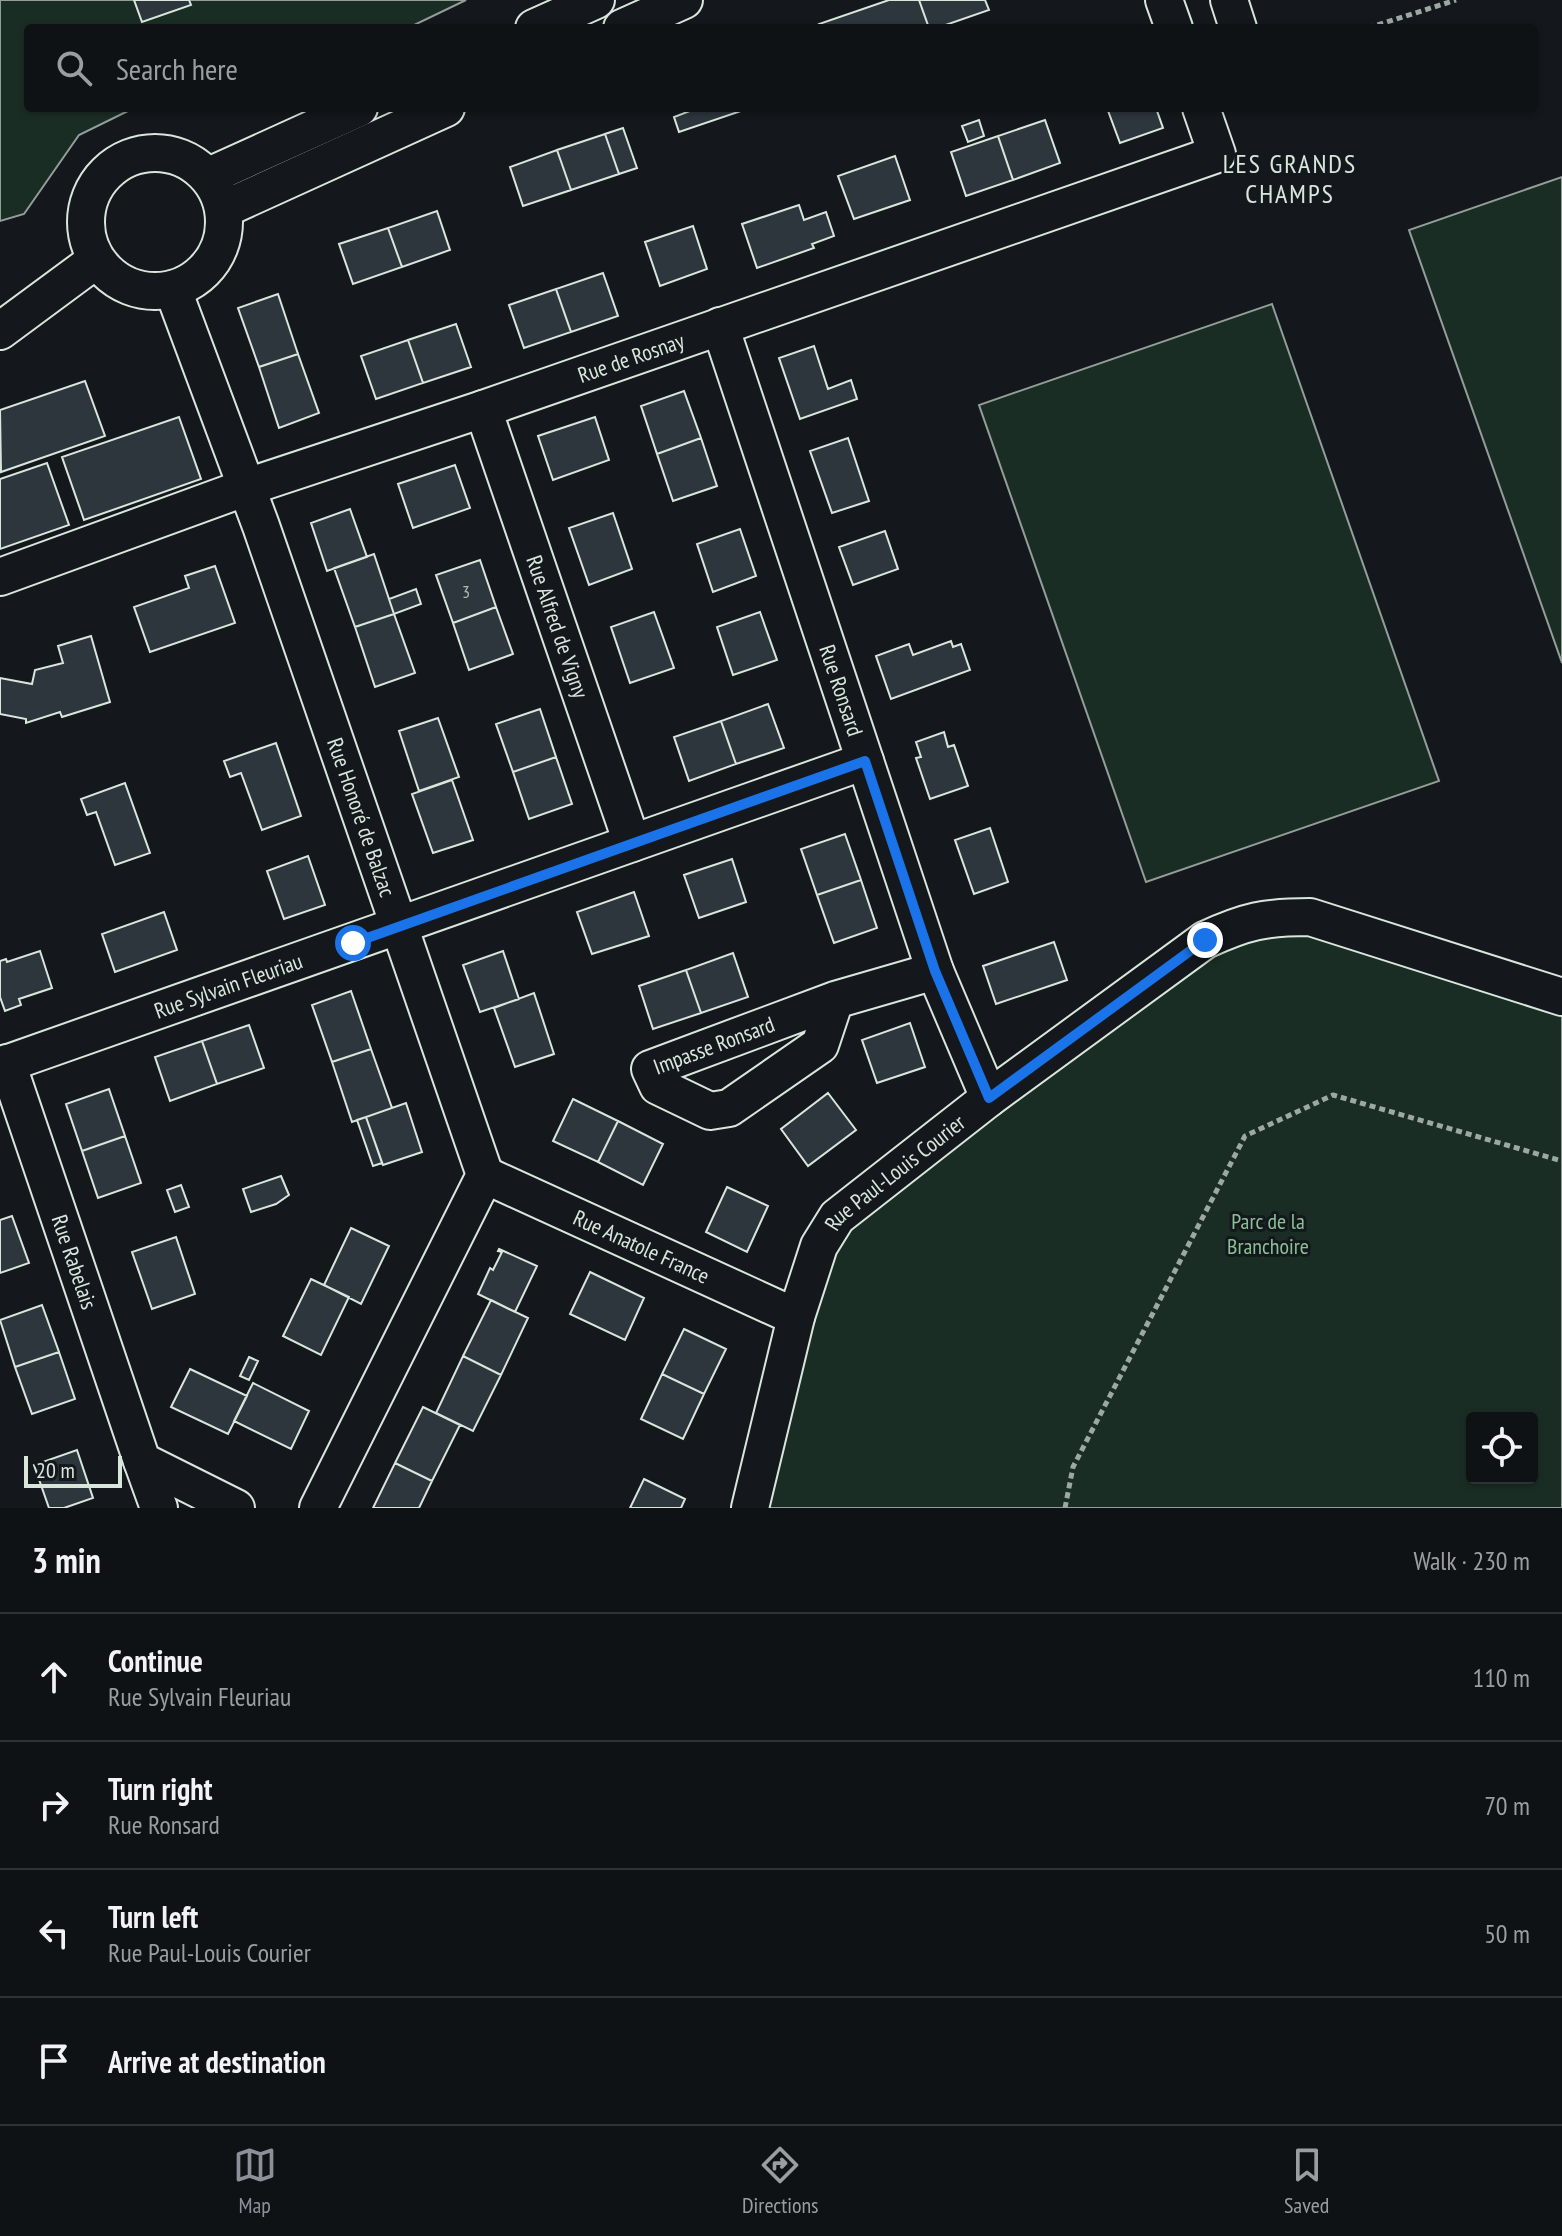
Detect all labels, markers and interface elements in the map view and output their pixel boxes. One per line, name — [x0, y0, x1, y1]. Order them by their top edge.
search box — [24, 24, 1538, 112]
icon: search — [52, 46, 96, 90]
text: Search here — [116, 49, 238, 88]
district label: LES GRANDS CHAMPS — [1223, 147, 1357, 210]
street label: Rue de Rosnay — [574, 326, 688, 389]
street label: Rue Alfred de Vigny — [520, 552, 595, 702]
house number: 3 — [462, 580, 470, 603]
street label: Rue Ronsard — [813, 641, 870, 740]
street label: Rue Honoré de Balzac — [321, 734, 402, 901]
route end — [1187, 922, 1223, 958]
route start — [335, 925, 371, 961]
street label: Rue Sylvain Fleuriau — [150, 947, 306, 1025]
street label: Impasse Ronsard — [649, 1010, 778, 1081]
street label: Rue Paul-Louis Courier — [818, 1108, 971, 1236]
street label: Rue Anatole France — [569, 1203, 714, 1290]
park label: Parc de la Branchoire — [1227, 1207, 1309, 1260]
street label: Rue Rabelais — [45, 1211, 103, 1313]
map controls — [1466, 1412, 1538, 1484]
button: locate — [1466, 1412, 1538, 1484]
scale bar — [24, 1452, 122, 1488]
text: 20 m — [36, 1456, 75, 1484]
text: 3 min — [32, 1538, 101, 1582]
text: Walk · 230 m — [1413, 1544, 1530, 1577]
text: Continue — [108, 1641, 203, 1680]
icon: ahead — [32, 1655, 76, 1699]
text: 110 m — [1472, 1661, 1530, 1694]
text: Rue Sylvain Fleuriau — [108, 1680, 291, 1713]
text: Turn right — [108, 1769, 212, 1808]
icon: right — [32, 1783, 76, 1827]
text: 70 m — [1484, 1789, 1530, 1822]
text: Rue Ronsard — [108, 1808, 220, 1841]
text: Turn left — [108, 1897, 198, 1936]
icon: left — [32, 1911, 76, 1955]
text: 50 m — [1484, 1917, 1530, 1950]
text: Rue Paul-Louis Courier — [108, 1936, 311, 1969]
icon: arrive — [32, 2039, 76, 2083]
text: Arrive at destination — [108, 2042, 326, 2081]
tab: Map — [233, 2143, 277, 2219]
tab: Directions — [742, 2143, 819, 2219]
tab: Saved — [1284, 2143, 1329, 2219]

